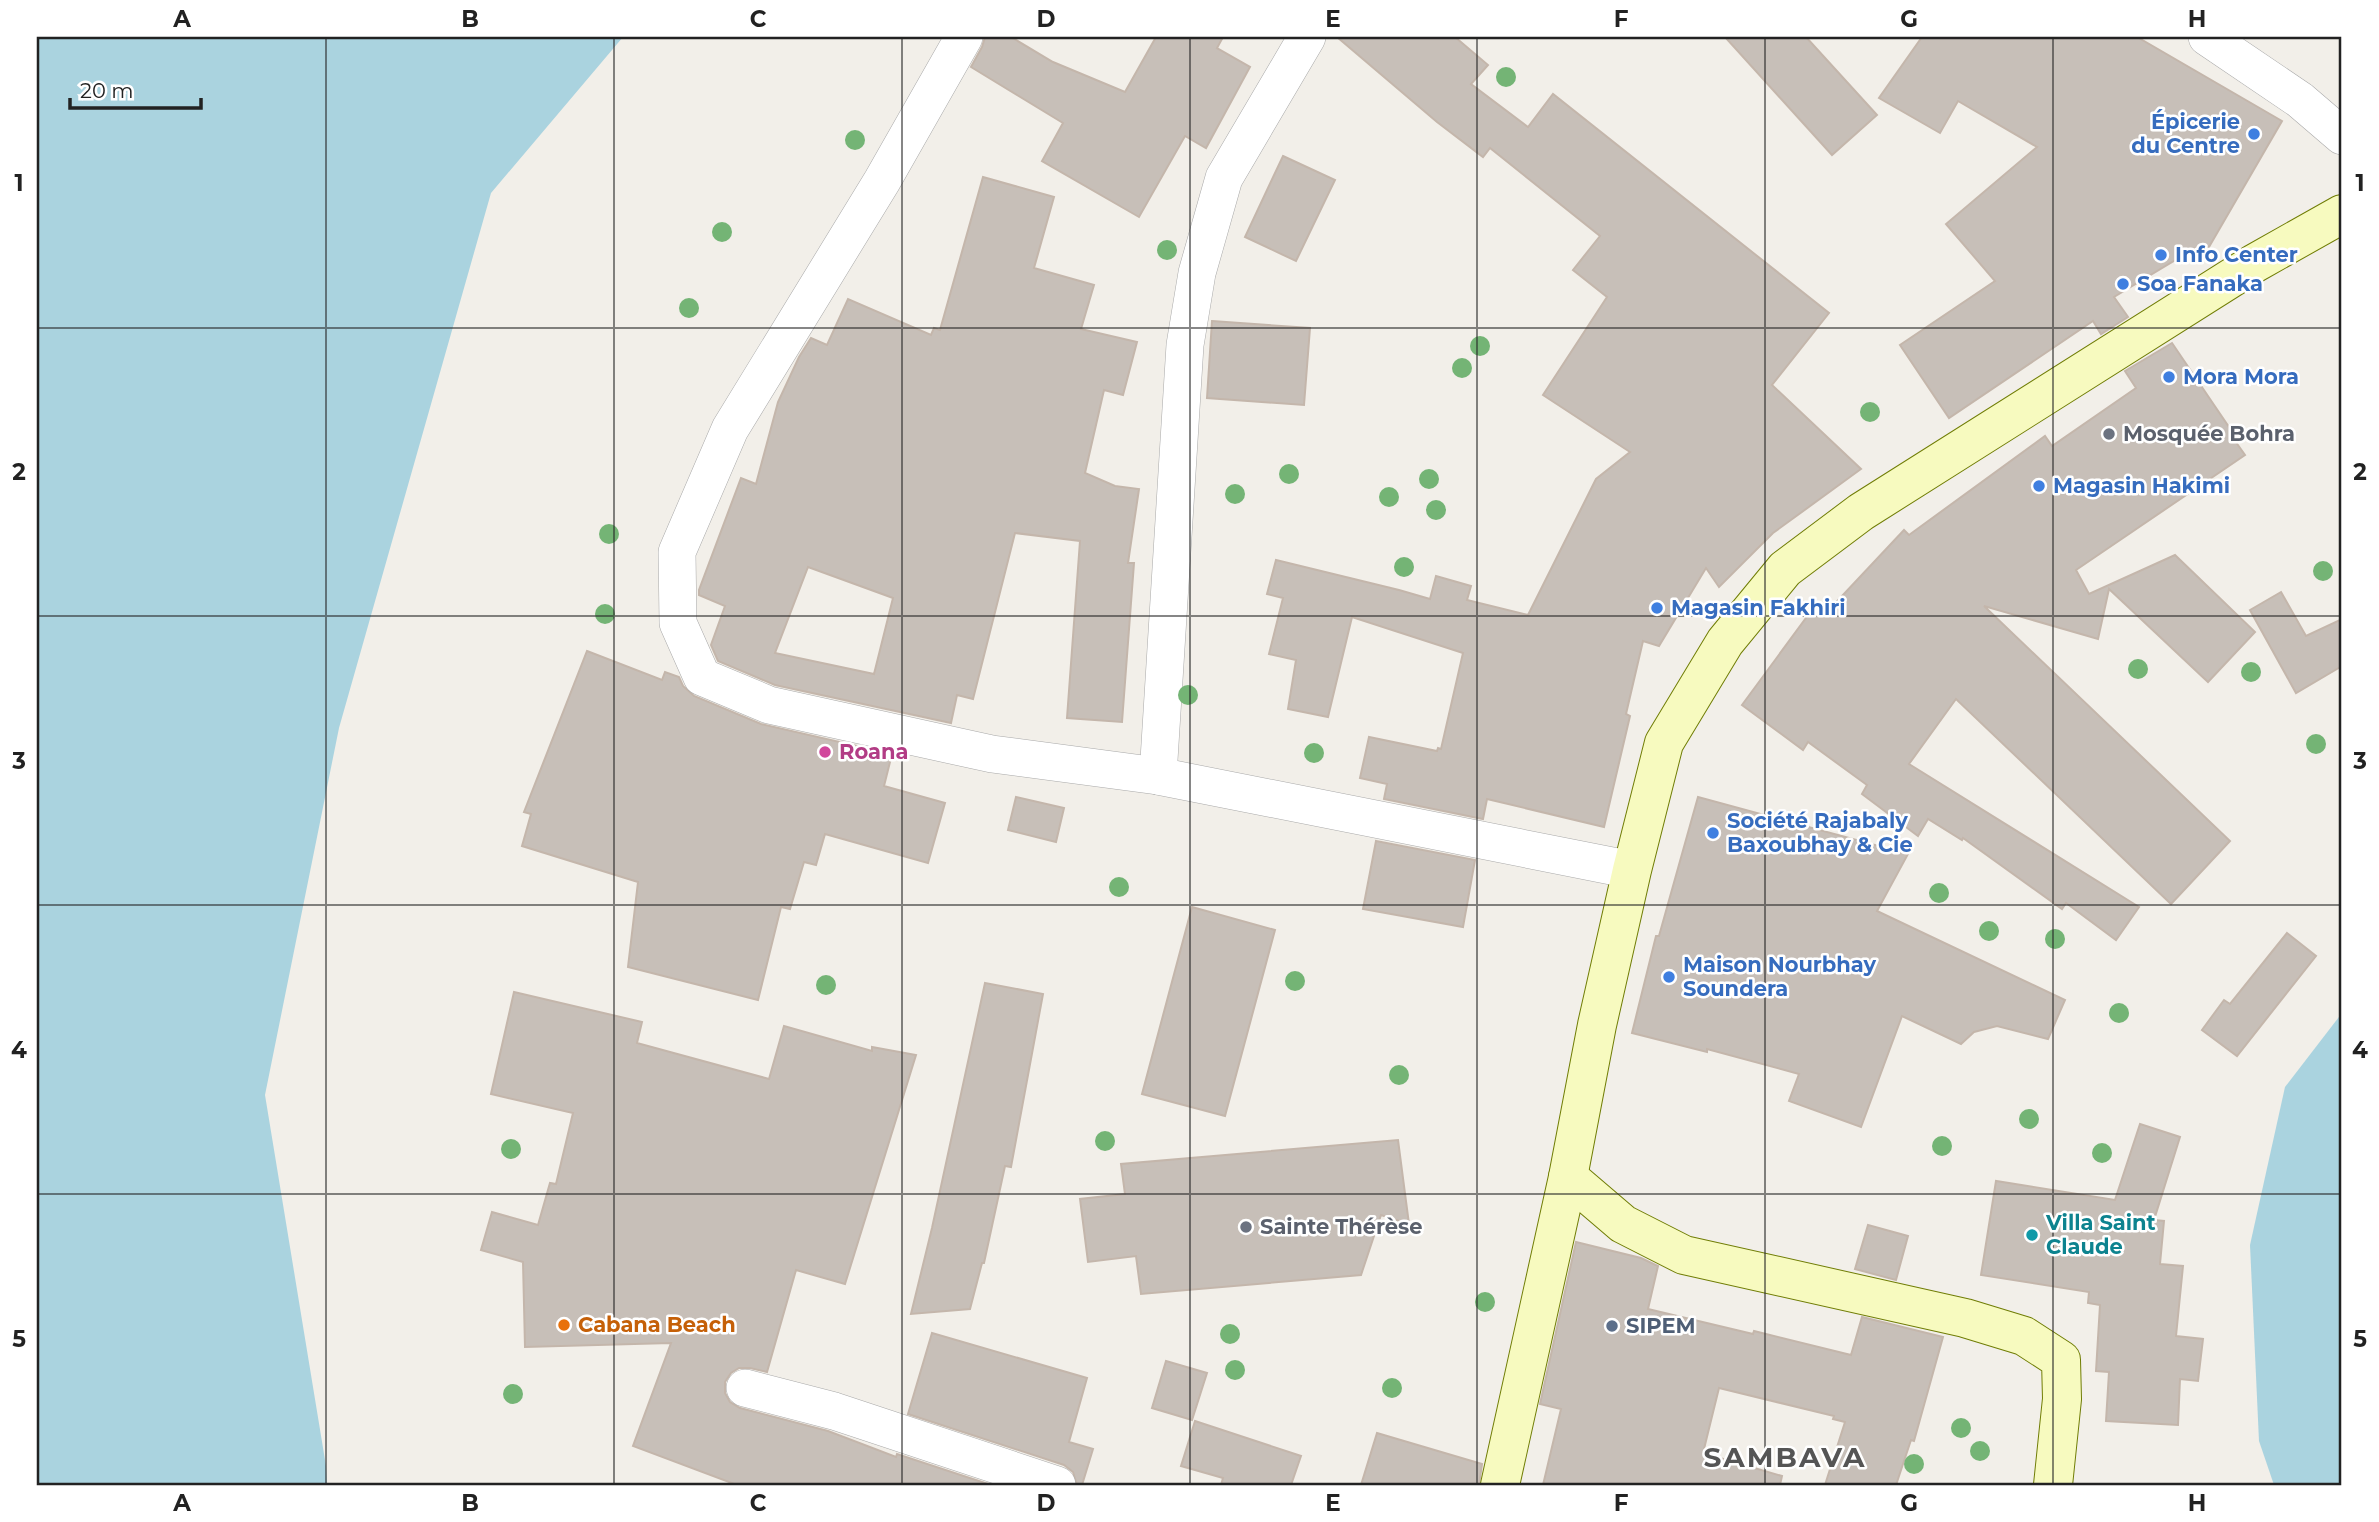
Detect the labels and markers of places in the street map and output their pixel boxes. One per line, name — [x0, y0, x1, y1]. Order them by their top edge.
place label: Épicerie du Centre — [2131, 109, 2240, 158]
marker: Épicerie du Centre — [2246, 126, 2262, 142]
place label: Info Center — [2175, 242, 2298, 267]
marker: Info Center — [2153, 247, 2169, 263]
place label: Soa Fanaka — [2137, 271, 2263, 296]
marker: Soa Fanaka — [2115, 276, 2131, 292]
place label: Mora Mora — [2183, 364, 2299, 389]
marker: Mora Mora — [2161, 369, 2177, 385]
place label: Mosquée Bohra — [2123, 421, 2295, 446]
marker: Mosquée Bohra — [2101, 426, 2117, 442]
place label: Magasin Hakimi — [2053, 473, 2230, 498]
marker: Magasin Hakimi — [2031, 478, 2047, 494]
place label: Magasin Fakhiri — [1671, 595, 1846, 620]
marker: Magasin Fakhiri — [1649, 600, 1665, 616]
place label: Roana — [839, 739, 908, 764]
marker: Roana — [817, 744, 833, 760]
place label: Société Rajabaly Baxoubhay & Cie — [1727, 808, 1913, 857]
marker: Société Rajabaly Baxoubhay & Cie — [1705, 825, 1721, 841]
place label: Maison Nourbhay Soundera — [1683, 952, 1877, 1001]
marker: Maison Nourbhay Soundera — [1661, 969, 1677, 985]
place label: Villa Saint Claude — [2045, 1210, 2156, 1259]
place label: Sainte Thérèse — [1260, 1214, 1423, 1239]
marker: Sainte Thérèse — [1238, 1219, 1254, 1235]
marker: Villa Saint Claude — [2024, 1227, 2040, 1243]
place label: Cabana Beach — [578, 1312, 736, 1337]
place label: SIPEM — [1626, 1313, 1696, 1338]
marker: Cabana Beach — [556, 1317, 572, 1333]
marker: SIPEM — [1604, 1318, 1620, 1334]

